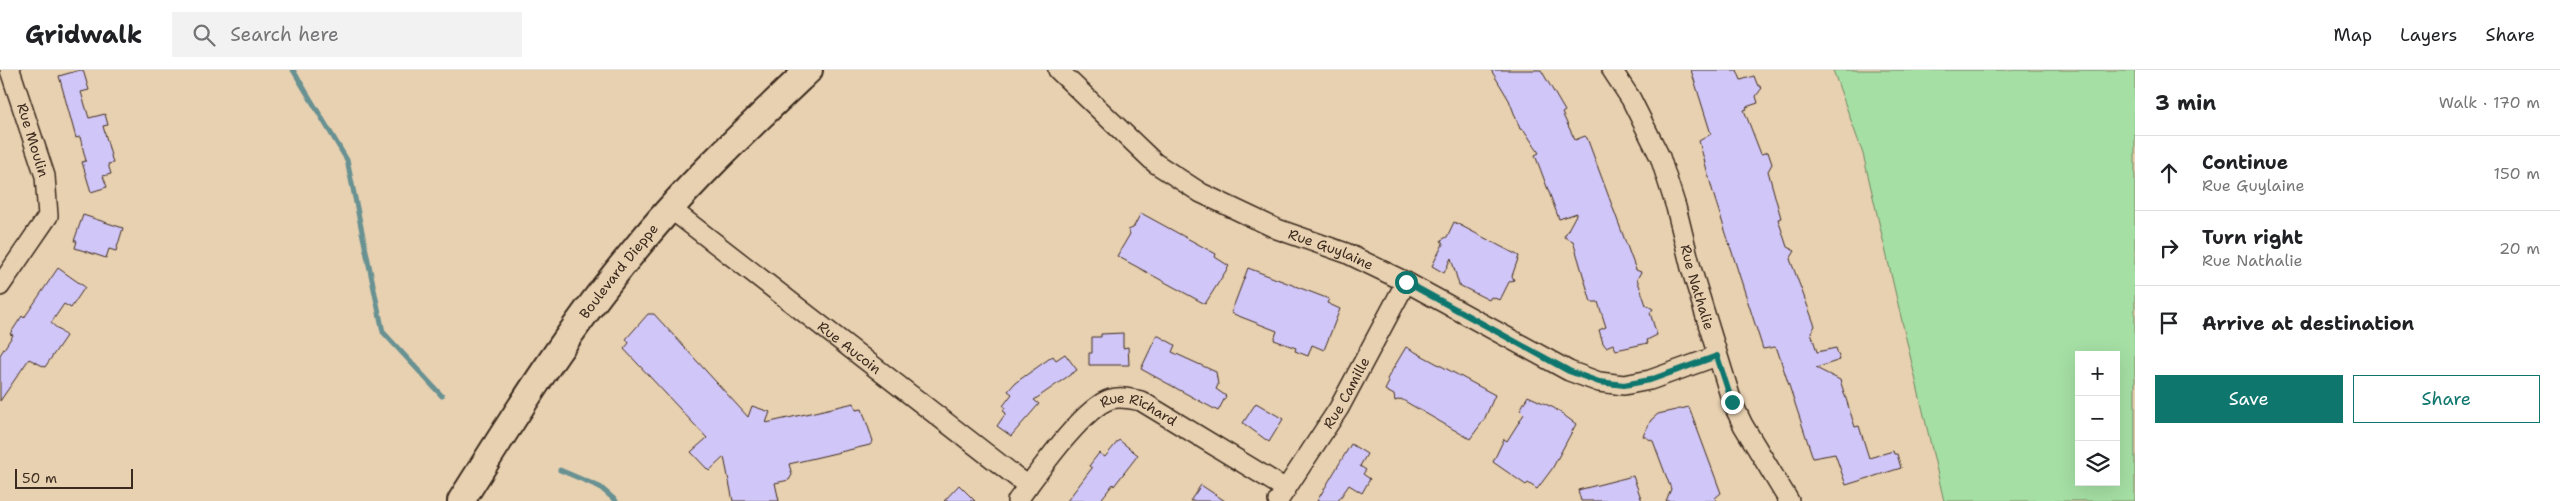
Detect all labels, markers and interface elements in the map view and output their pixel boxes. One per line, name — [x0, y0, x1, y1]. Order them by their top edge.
search box — [172, 12, 522, 57]
text: Gridwalk — [25, 19, 142, 51]
icon: search — [190, 21, 218, 49]
text: Search here — [230, 22, 339, 47]
text: Map — [2334, 23, 2372, 47]
text: Layers — [2400, 23, 2457, 47]
text: Share — [2485, 23, 2535, 47]
text: 3 min — [2155, 89, 2216, 117]
text: Walk · 170 m — [2439, 92, 2540, 113]
street label: Rue Moulin — [13, 101, 53, 180]
text: Continue — [2202, 150, 2288, 175]
icon: ahead — [2155, 159, 2183, 187]
text: 150 m — [2493, 163, 2540, 184]
text: Rue Guylaine — [2202, 175, 2305, 196]
street label: Boulevard Dieppe — [575, 220, 662, 322]
street label: Rue Guylaine — [1286, 225, 1376, 274]
text: Turn right — [2202, 225, 2303, 250]
icon: right — [2155, 234, 2183, 262]
text: 20 m — [2499, 238, 2540, 259]
street label: Rue Nathalie — [1677, 243, 1718, 332]
text: Rue Nathalie — [2202, 250, 2303, 271]
route start — [1395, 271, 1418, 294]
icon: arrive — [2155, 309, 2183, 337]
text: Arrive at destination — [2202, 311, 2414, 336]
street label: Rue Aucoin — [814, 317, 885, 378]
map controls — [2075, 351, 2120, 486]
button: + — [2075, 351, 2120, 396]
street label: Rue Camille — [1319, 354, 1373, 432]
button: Save — [2155, 375, 2343, 423]
button: Share — [2353, 375, 2540, 423]
street label: Rue Richard — [1097, 389, 1180, 430]
route end — [1721, 391, 1744, 414]
button: − — [2075, 396, 2120, 441]
button: layers — [2075, 441, 2120, 486]
scale bar — [15, 466, 132, 489]
text: 50 m — [22, 469, 57, 487]

